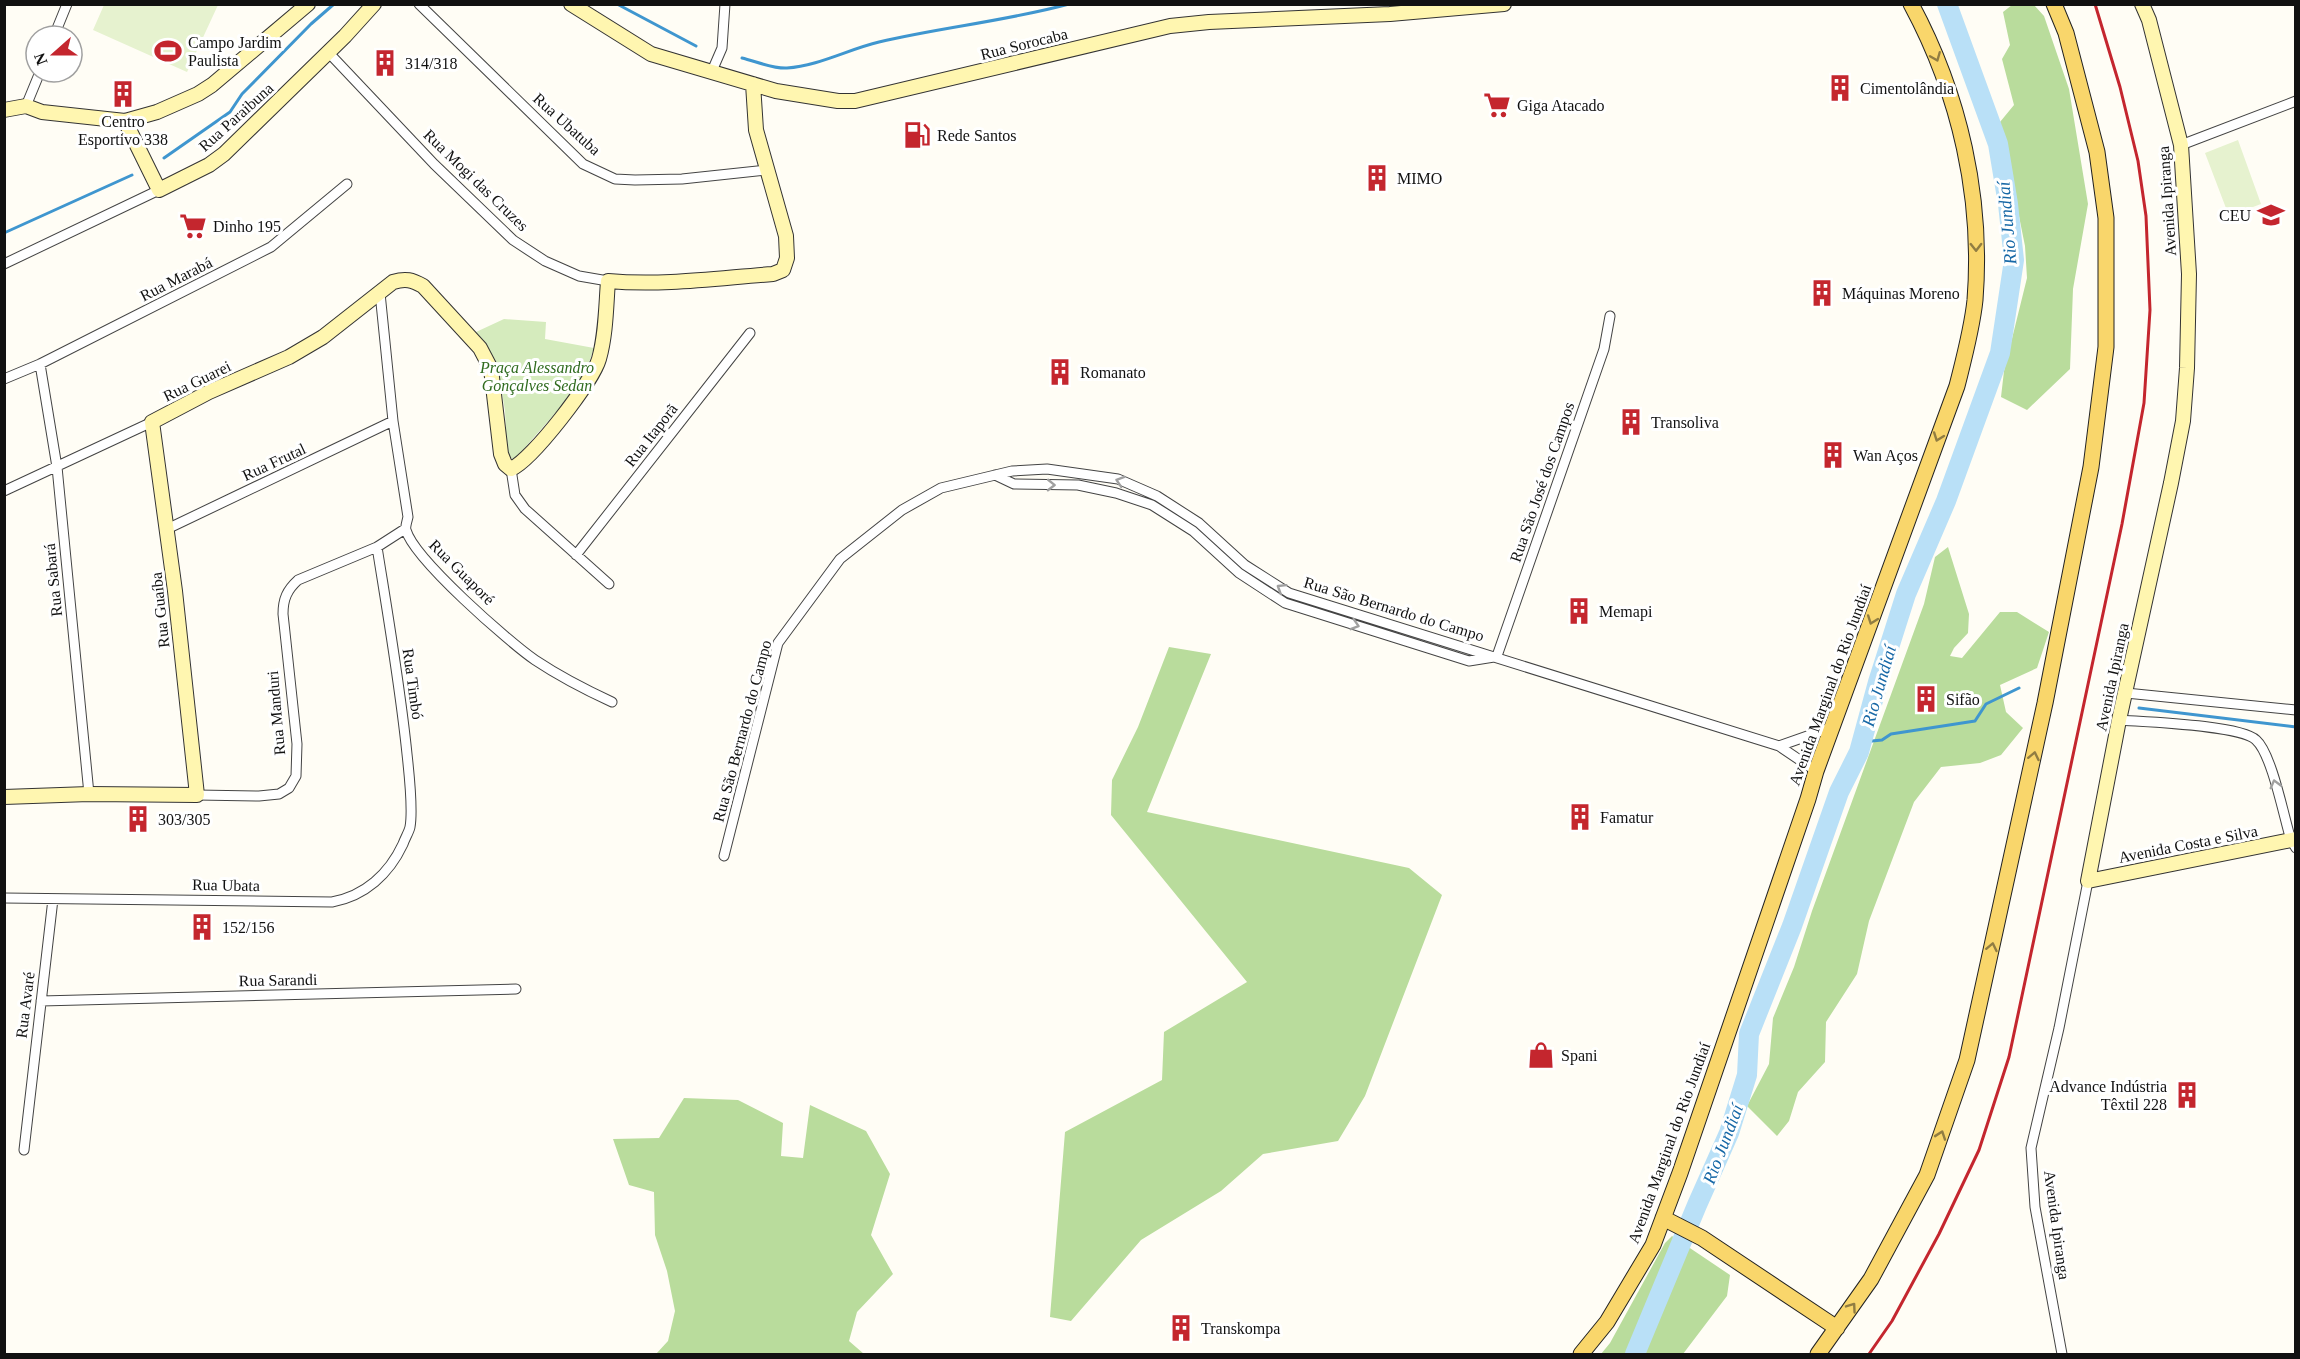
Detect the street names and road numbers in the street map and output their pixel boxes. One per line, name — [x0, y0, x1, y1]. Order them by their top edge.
street label: Rua Sorocaba — [979, 25, 1069, 63]
street label: Rua Paraibuna — [195, 79, 277, 155]
street label: Rua Ubatuba — [530, 90, 604, 158]
street label: Rua Mogi das Cruzes — [420, 126, 532, 235]
street label: Avenida Ipiranga — [2155, 145, 2180, 257]
street label: Rua Marabá — [137, 254, 215, 304]
street label: Rua Guarei — [160, 357, 234, 405]
street label: Rua Itaporã — [621, 400, 682, 470]
street label: Rua São José dos Campos — [1507, 400, 1578, 565]
street label: Rua Frutal — [240, 440, 309, 484]
street label: Rua Guaporé — [425, 536, 498, 609]
street label: Rua Sabará — [41, 543, 65, 617]
street label: Rua Guaíba — [148, 571, 172, 649]
street label: Rua São Bernardo do Campo — [1302, 573, 1486, 645]
street label: Avenida Marginal do Rio Jundiaí — [1786, 582, 1875, 788]
street label: Avenida Ipiranga — [2092, 621, 2133, 733]
street label: Rua São Bernardo do Campo — [710, 638, 775, 824]
street label: Rua Timbó — [400, 647, 426, 721]
street label: Rua Manduri — [264, 669, 288, 756]
street label: Avenida Costa e Silva — [2117, 822, 2259, 866]
street label: Rua Ubata — [192, 876, 260, 894]
street label: Rua Avaré — [12, 971, 38, 1039]
street label: Rua Sarandi — [239, 971, 318, 989]
street label: Avenida Marginal do Rio Jundiaí — [1625, 1040, 1714, 1246]
street label: Avenida Ipiranga — [2040, 1169, 2073, 1281]

